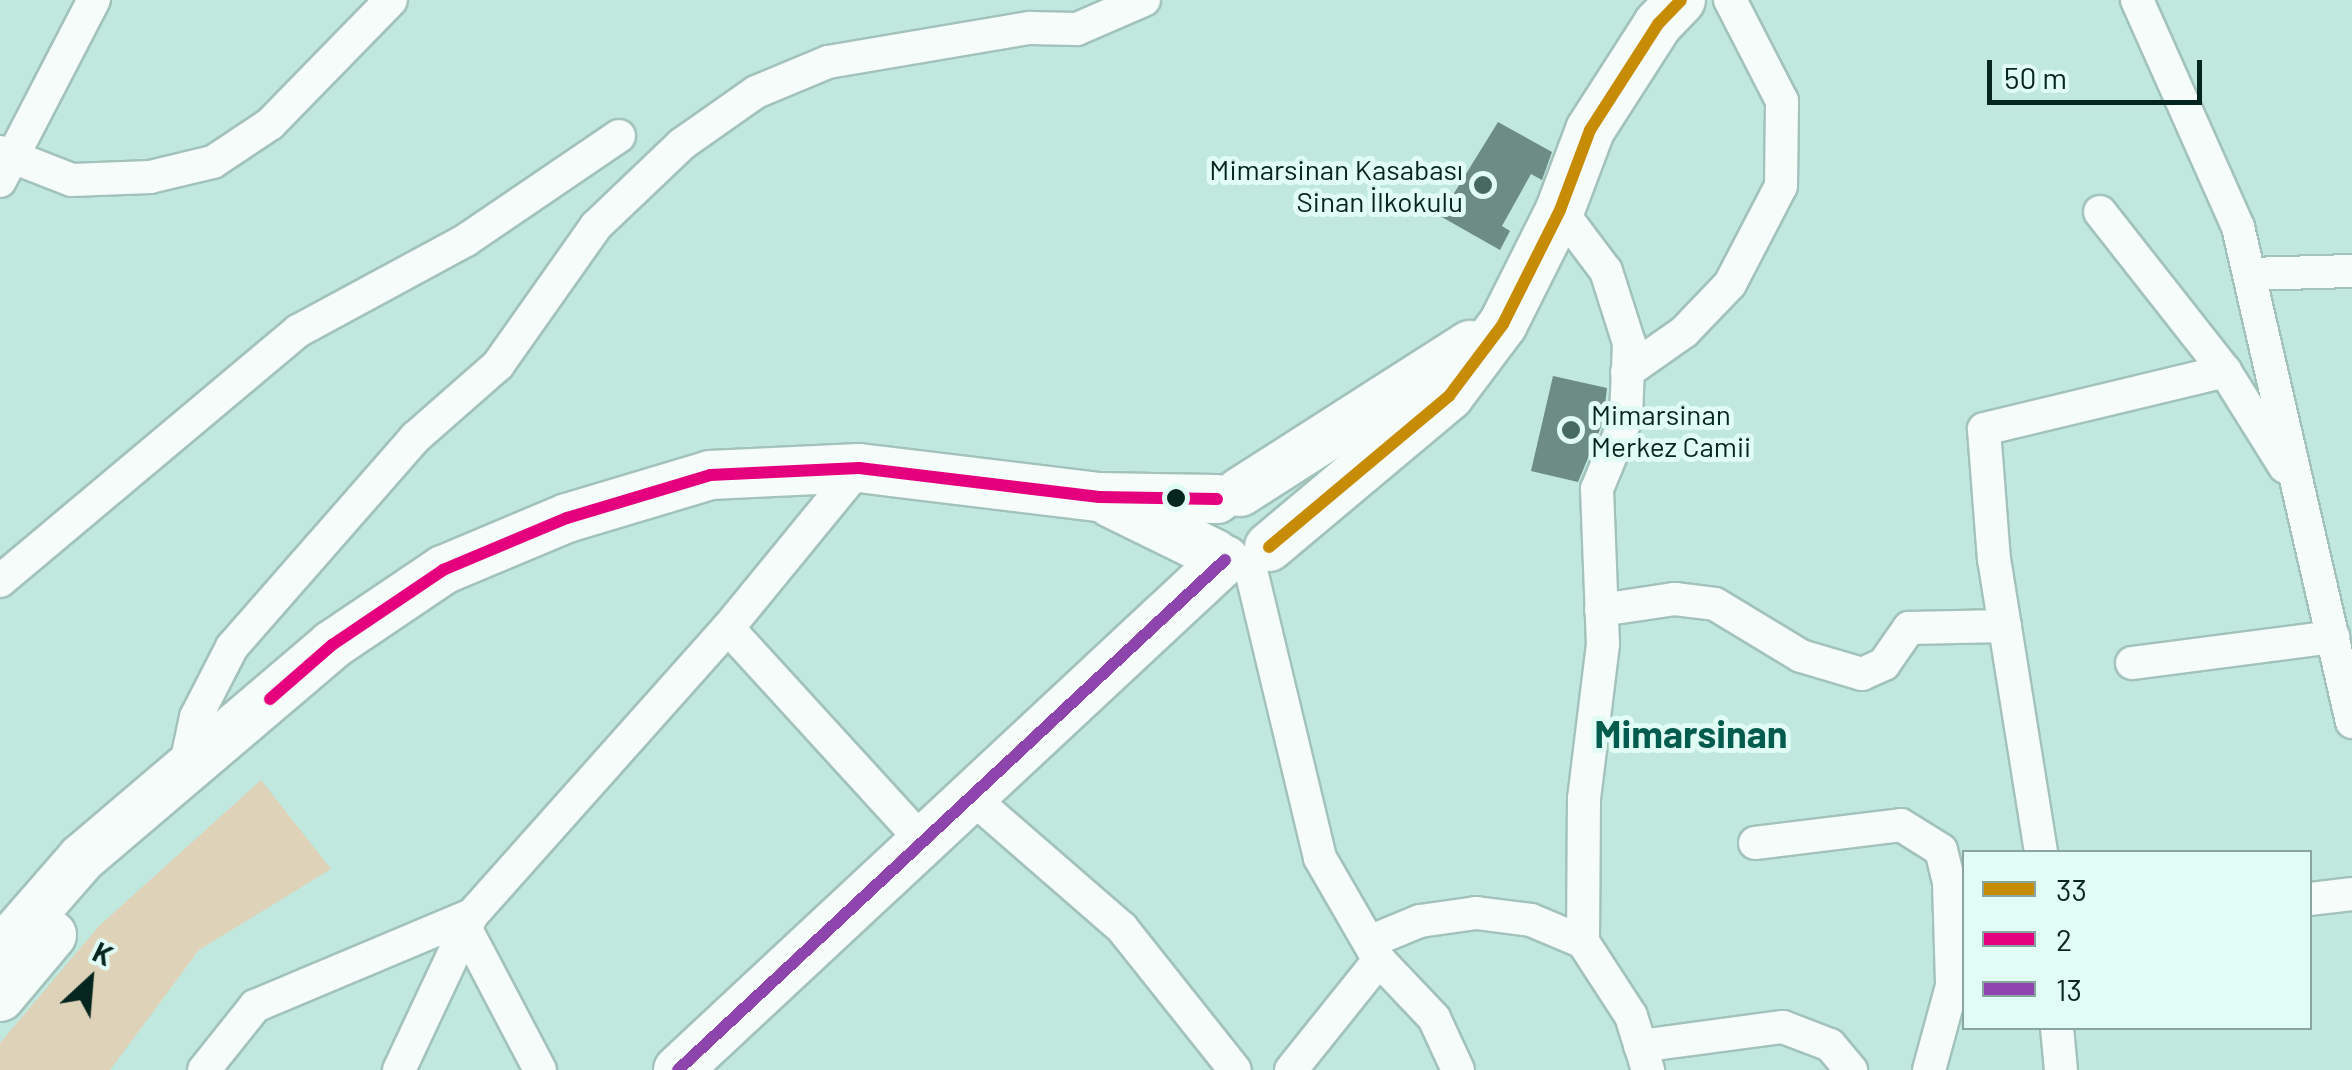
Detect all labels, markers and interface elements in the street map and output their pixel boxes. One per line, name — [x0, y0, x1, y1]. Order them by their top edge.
scale bar — [1992, 40, 2207, 102]
text: 50 m — [2004, 59, 2067, 95]
place label: Mimarsinan Kasabası Sinan İlkokulu — [1209, 152, 1463, 218]
marker: Mimarsinan Kasabası Sinan İlkokulu — [1472, 174, 1494, 196]
place label: Mimarsinan Merkez Camii — [1591, 397, 1751, 463]
marker: Mimarsinan Merkez Camii — [1560, 419, 1582, 441]
unlabelled marker — [1166, 488, 1186, 508]
district label: Mimarsinan — [1594, 711, 1788, 757]
legend — [1962, 850, 2312, 1030]
text: 33 — [2056, 871, 2087, 907]
text: 2 — [2056, 921, 2072, 957]
north arrow — [40, 930, 140, 1030]
text: K — [88, 934, 118, 972]
text: 13 — [2056, 971, 2082, 1007]

